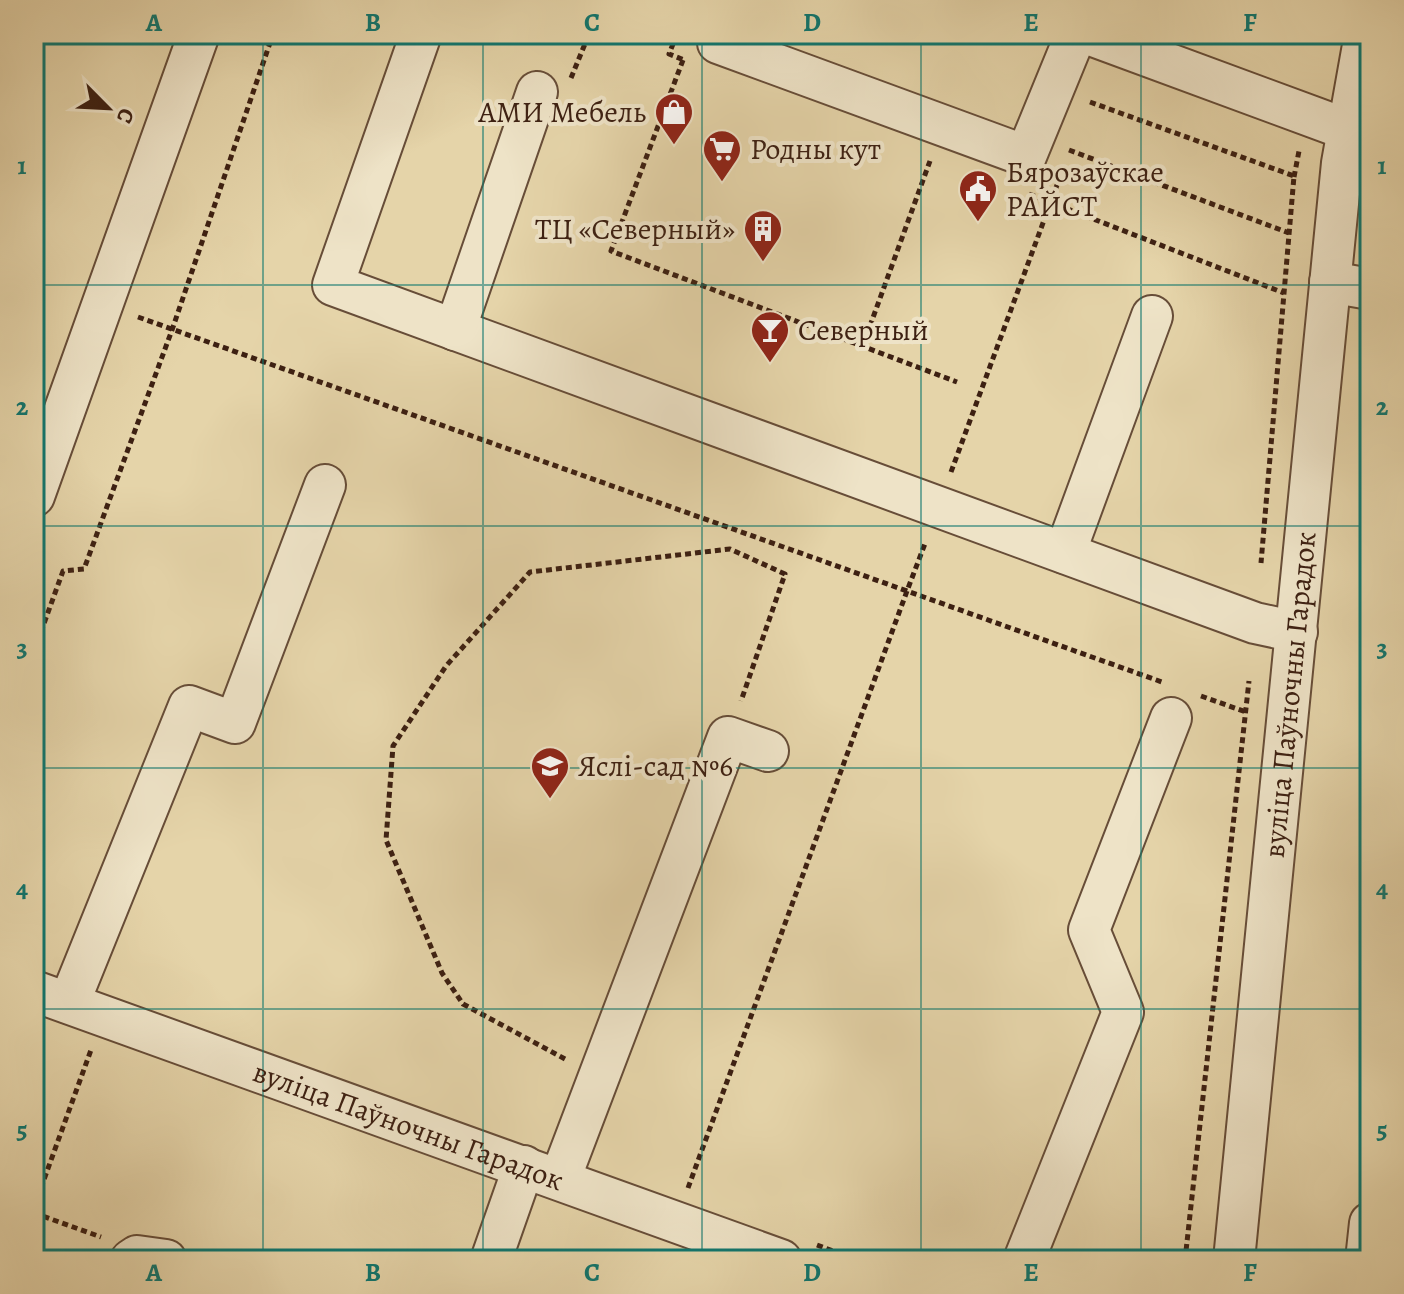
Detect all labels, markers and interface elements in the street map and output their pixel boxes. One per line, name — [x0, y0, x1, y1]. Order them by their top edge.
text: A — [145, 5, 163, 40]
text: B — [365, 5, 381, 40]
text: C — [584, 5, 600, 40]
text: D — [803, 5, 821, 40]
text: E — [1023, 5, 1039, 40]
text: F — [1243, 5, 1257, 40]
north arrow — [68, 68, 148, 148]
shop icon: АМИ Мебель — [653, 91, 695, 146]
place label: АМИ Мебель — [478, 92, 646, 132]
text: С — [109, 103, 142, 128]
supermarket icon: Родны кут — [701, 128, 743, 183]
place label: Родны кут — [750, 129, 881, 169]
text: 1 — [17, 148, 27, 183]
text: 1 — [1377, 148, 1387, 183]
place label: Бярозаўскае РАЙСТ — [1006, 152, 1164, 226]
public building icon: Бярозаўскае РАЙСТ — [957, 168, 999, 223]
building icon: ТЦ «Северный» — [742, 208, 784, 263]
place label: ТЦ «Северный» — [535, 209, 735, 249]
bar icon: Северный — [749, 309, 791, 364]
place label: Северный — [798, 310, 929, 350]
text: 2 — [16, 389, 29, 424]
text: 2 — [1376, 389, 1389, 424]
street label: вуліца Паўночны Гарадок — [1254, 530, 1326, 860]
text: 3 — [16, 630, 28, 665]
text: 3 — [1376, 630, 1388, 665]
school or university icon: Яслі-сад №6 — [529, 745, 571, 800]
place label: Яслі-сад №6 — [578, 746, 733, 786]
text: 4 — [16, 871, 28, 906]
text: 4 — [1376, 871, 1388, 906]
street label: вуліца Паўночны Гарадок — [248, 1052, 569, 1200]
text: 5 — [16, 1112, 28, 1147]
text: 5 — [1376, 1112, 1388, 1147]
text: A — [145, 1255, 163, 1290]
text: B — [365, 1255, 381, 1290]
text: C — [584, 1255, 600, 1290]
text: D — [803, 1255, 821, 1290]
text: E — [1023, 1255, 1039, 1290]
text: F — [1243, 1255, 1257, 1290]

